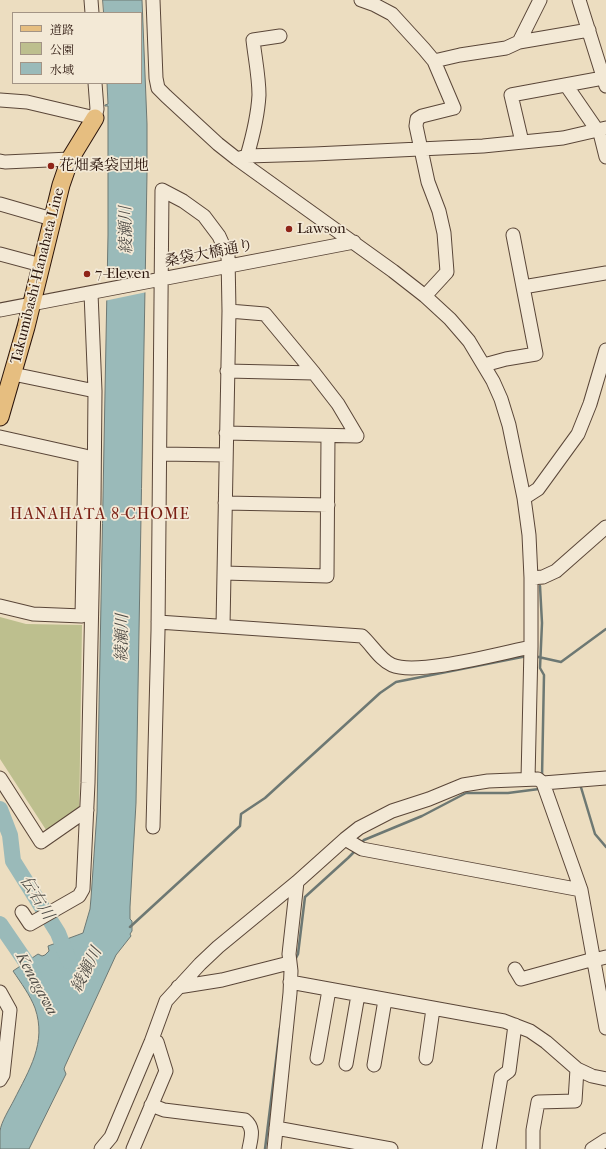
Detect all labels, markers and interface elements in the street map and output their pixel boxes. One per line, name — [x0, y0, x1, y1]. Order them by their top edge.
legend — [12, 12, 142, 84]
text: 道路 — [50, 23, 74, 37]
text: 公園 — [50, 43, 74, 57]
text: 水域 — [50, 63, 74, 77]
place label: 花畑桑袋団地 — [59, 157, 149, 175]
marker: 花畑桑袋団地 — [46, 161, 56, 171]
street label: Takumibashi-Hanahata Line — [7, 186, 69, 366]
water label: 綾瀬川 — [117, 206, 137, 254]
place label: Lawson — [297, 220, 346, 238]
marker: Lawson — [284, 224, 294, 234]
street label: 桑袋大橋通り — [163, 237, 255, 271]
place label: 7-Eleven — [95, 265, 150, 283]
marker: 7-Eleven — [82, 269, 92, 279]
district label: HANAHATA 8-CHOME — [10, 505, 190, 525]
water label: 綾瀬川 — [113, 614, 133, 662]
water label: 伝右川 — [15, 873, 57, 923]
water label: 綾瀬川 — [68, 944, 106, 996]
water label: Kenagawa — [11, 949, 61, 1019]

